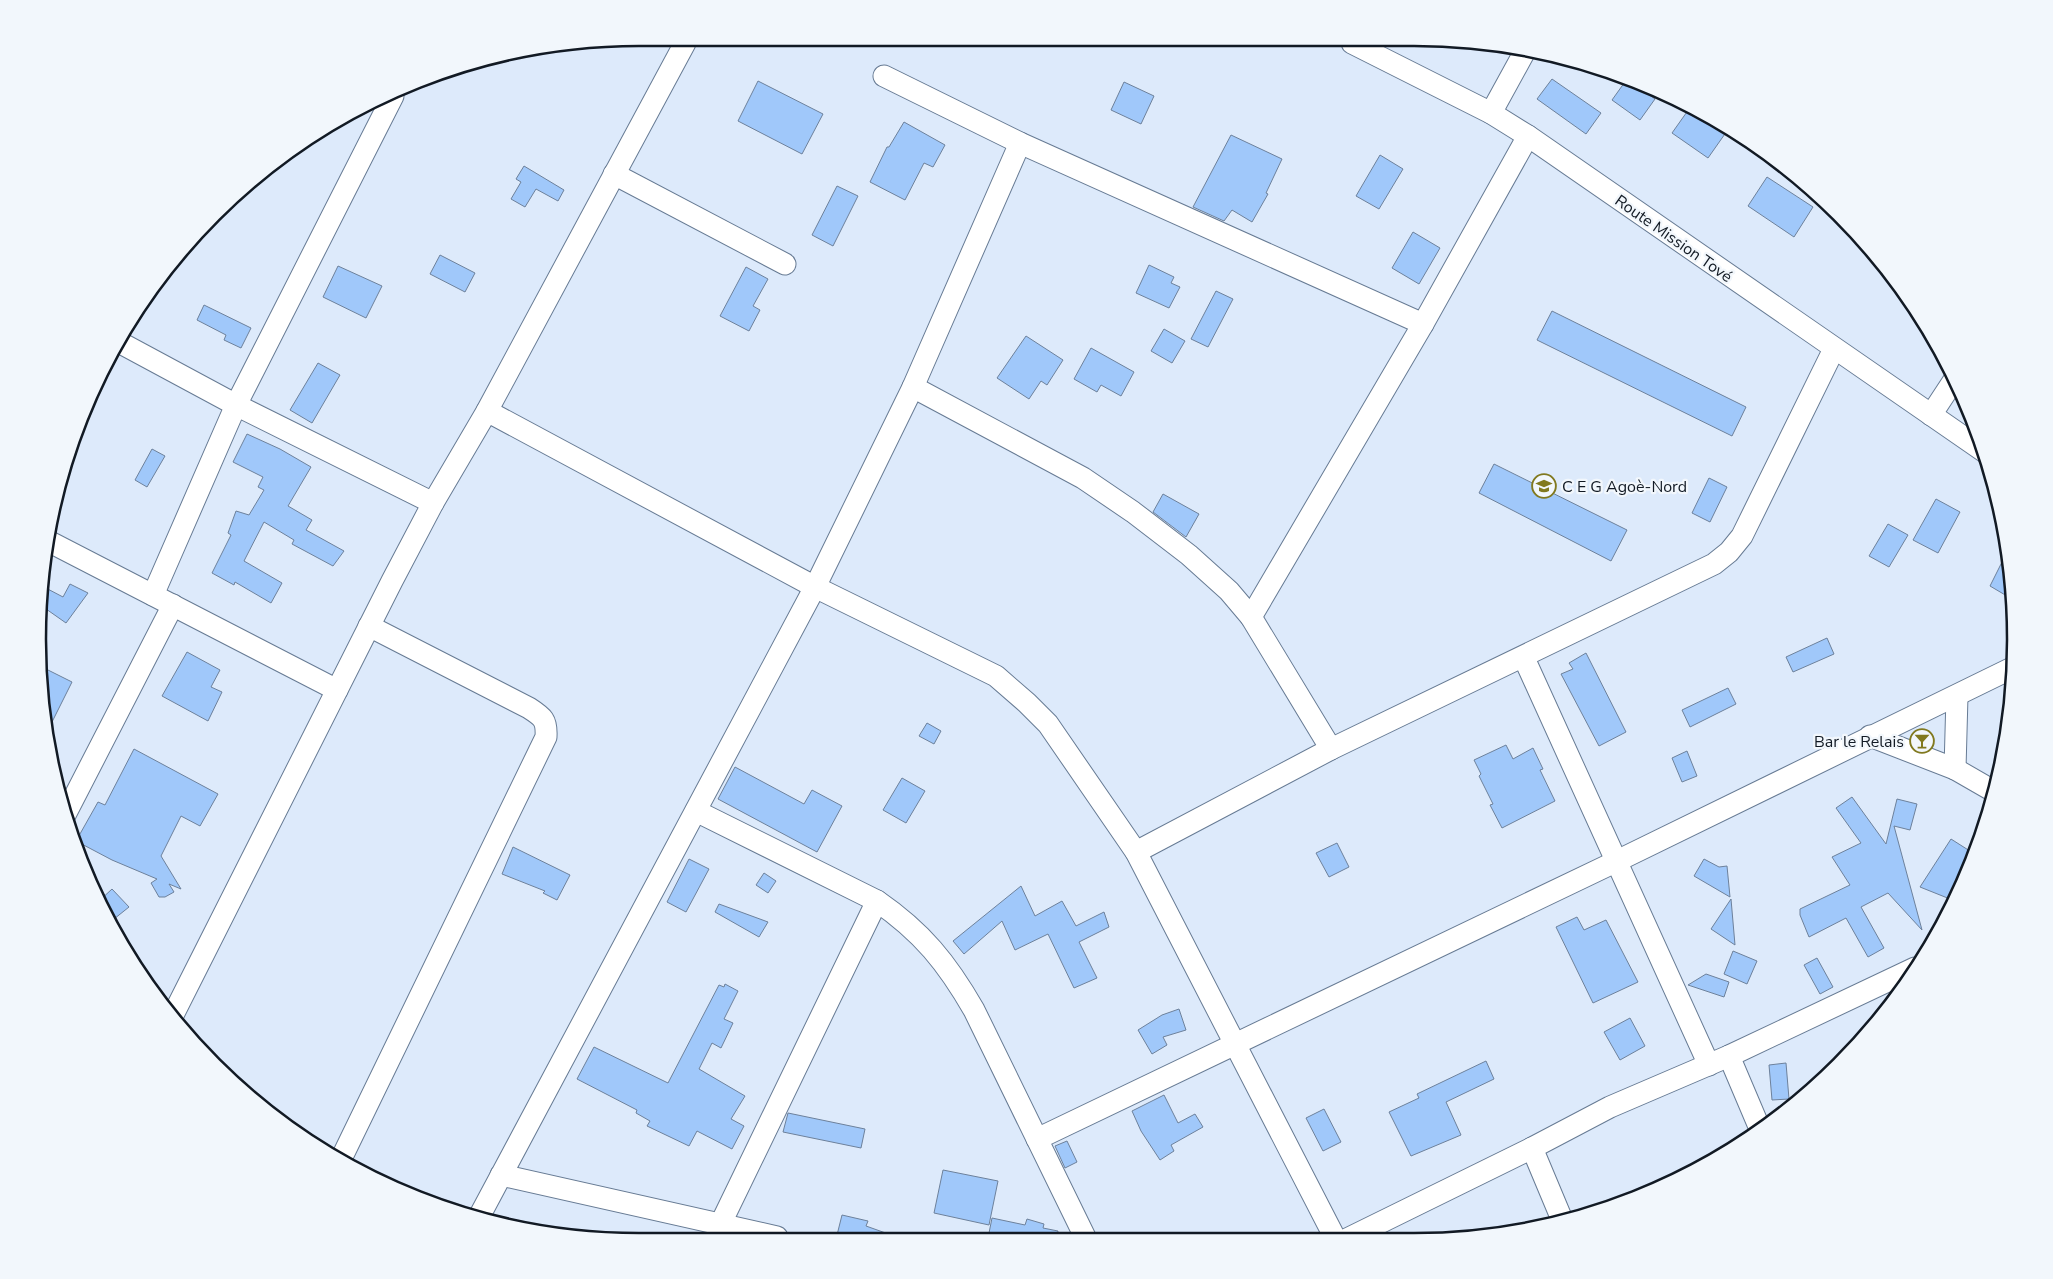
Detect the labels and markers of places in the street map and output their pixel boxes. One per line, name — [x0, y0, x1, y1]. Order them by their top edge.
school or university icon: C E G Agoè-Nord — [1531, 473, 1557, 499]
place label: C E G Agoè-Nord — [1562, 476, 1687, 498]
bar icon: Bar le Relais — [1909, 728, 1935, 754]
place label: Bar le Relais — [1814, 731, 1904, 753]

